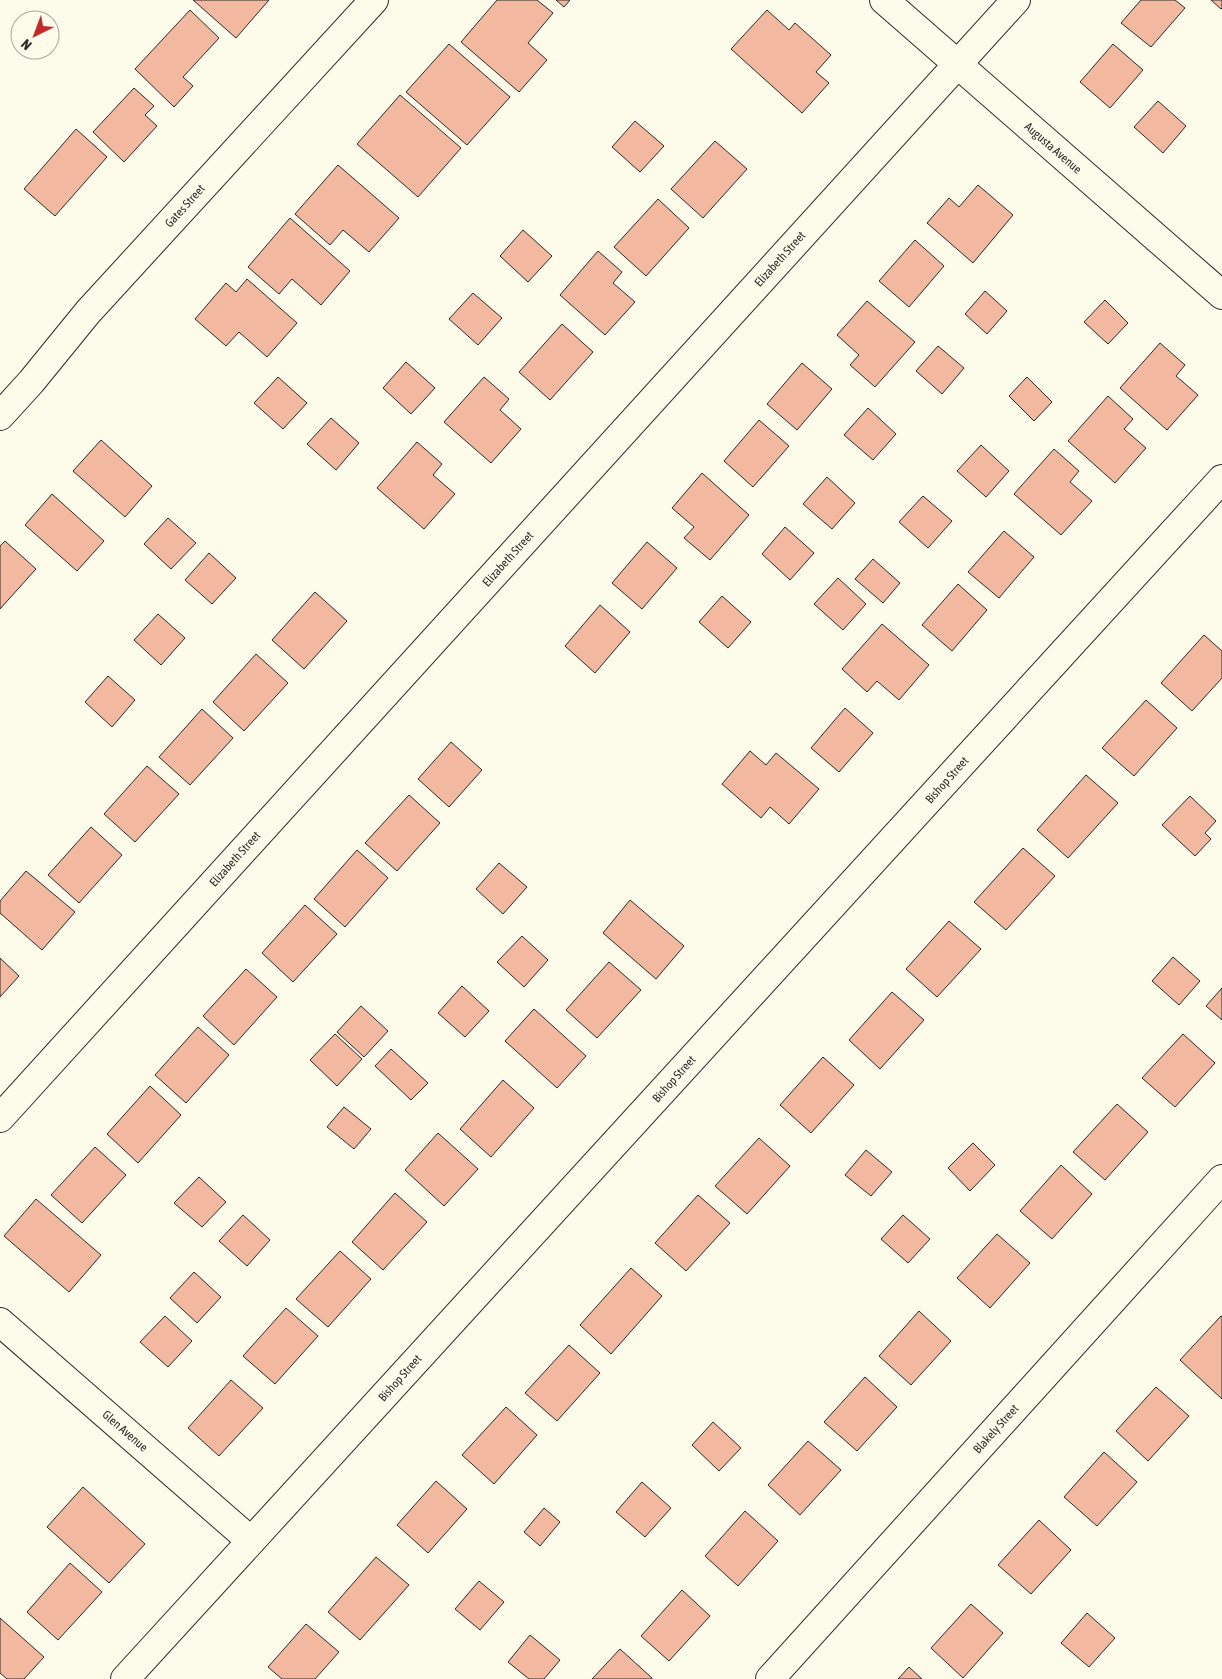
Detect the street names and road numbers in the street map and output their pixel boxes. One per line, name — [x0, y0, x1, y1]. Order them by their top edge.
street label: Augusta Avenue — [1022, 120, 1084, 176]
street label: Gates Street — [162, 181, 208, 230]
street label: Elizabeth Street — [752, 228, 809, 289]
street label: Elizabeth Street — [480, 528, 537, 589]
street label: Bishop Street — [922, 753, 972, 806]
street label: Elizabeth Street — [207, 828, 264, 889]
street label: Bishop Street — [649, 1052, 699, 1105]
street label: Bishop Street — [375, 1351, 425, 1404]
street label: Blakely Street — [970, 1401, 1022, 1456]
street label: Glen Avenue — [99, 1407, 151, 1455]

